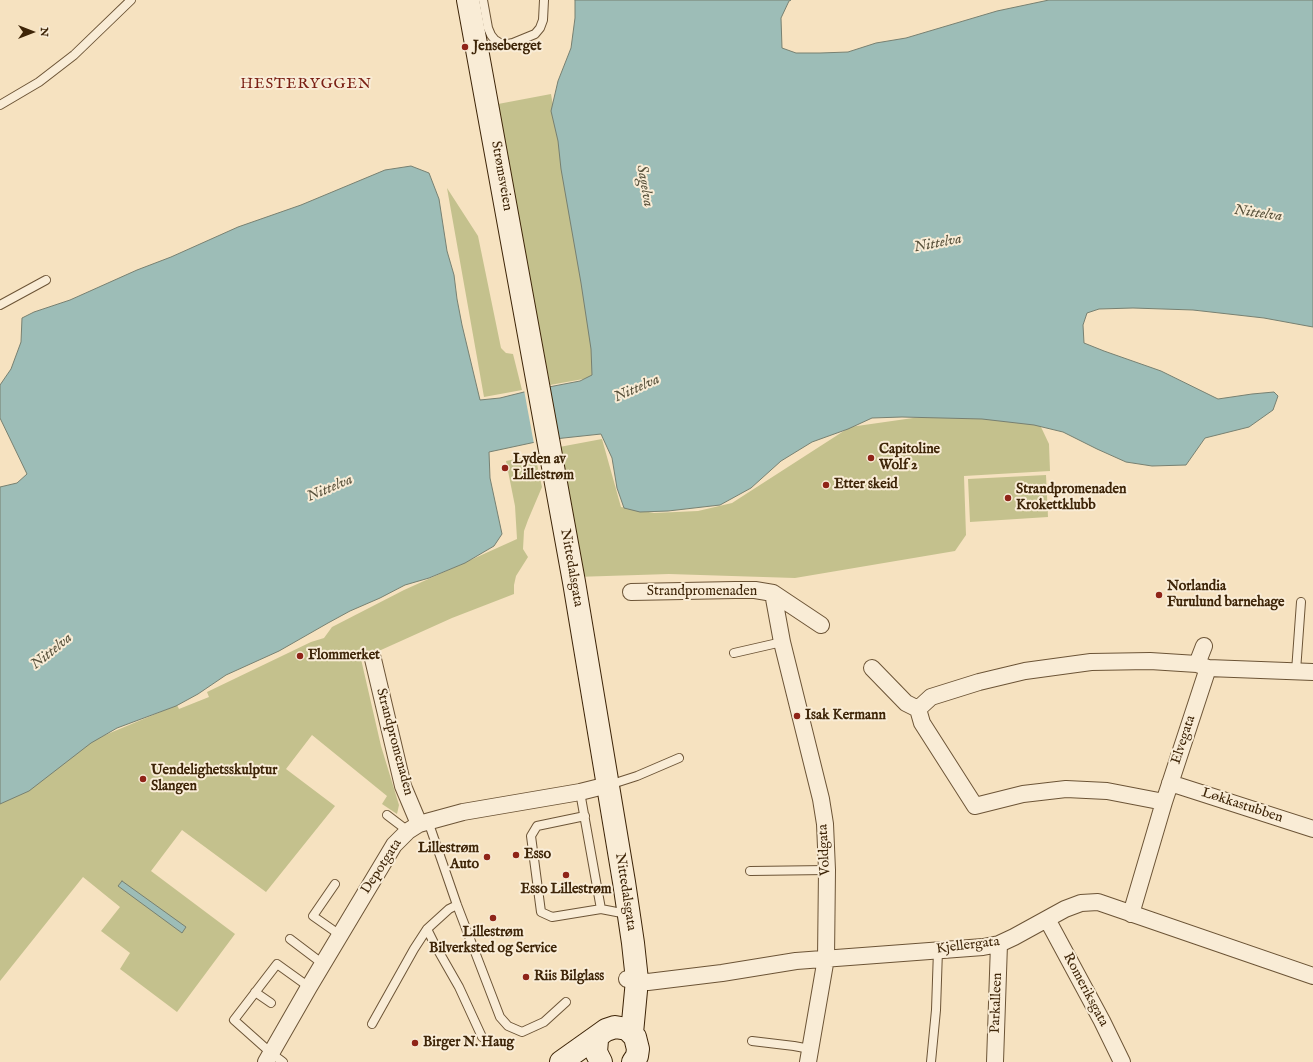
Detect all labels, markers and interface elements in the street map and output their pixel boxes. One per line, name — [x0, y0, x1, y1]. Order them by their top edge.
north arrow — [12, 12, 52, 52]
text: N — [37, 27, 51, 37]
place label: Jenseberget — [473, 39, 541, 55]
marker: Jenseberget — [460, 42, 470, 52]
district label: HESTERYGGEN — [240, 76, 372, 94]
street label: Strømsveien — [487, 140, 515, 212]
water label: Sagelva — [631, 164, 657, 208]
water label: Nittelva — [1233, 202, 1283, 226]
water label: Nittelva — [913, 231, 963, 257]
water label: Nittelva — [611, 371, 663, 407]
place label: Capitoline Wolf 2 — [879, 442, 940, 474]
place label: Lyden av Lillestrøm — [513, 452, 574, 484]
marker: Capitoline Wolf 2 — [866, 453, 876, 463]
marker: Lyden av Lillestrøm — [500, 463, 510, 473]
water label: Nittelva — [304, 471, 356, 507]
place label: Etter skeid — [834, 477, 898, 493]
marker: Etter skeid — [821, 480, 831, 490]
place label: Strandpromenaden Krokettklubb — [1016, 482, 1126, 514]
marker: Strandpromenaden Krokettklubb — [1003, 493, 1013, 503]
street label: Nittedalsgata — [556, 528, 586, 608]
place label: Norlandia Furulund barnehage — [1167, 579, 1285, 612]
street label: Strandpromenaden — [647, 584, 757, 600]
marker: Norlandia Furulund barnehage — [1154, 590, 1164, 600]
water label: Nittelva — [28, 630, 76, 674]
place label: Flommerket — [308, 648, 380, 664]
marker: Flommerket — [295, 651, 305, 661]
street label: Strandpromenaden — [372, 687, 416, 797]
place label: Isak Kermann — [805, 708, 886, 724]
marker: Isak Kermann — [792, 711, 802, 721]
street label: Elvegata — [1168, 713, 1200, 767]
place label: Uendelighetsskulptur Slangen — [151, 763, 277, 796]
marker: Uendelighetsskulptur Slangen — [138, 774, 148, 784]
street label: Løkkastubben — [1199, 785, 1285, 827]
street label: Voldgata — [815, 824, 835, 876]
street label: Depotgata — [358, 836, 406, 898]
place label: Lillestrøm Auto — [418, 841, 479, 874]
place label: Esso — [524, 847, 551, 863]
marker: Esso — [511, 850, 521, 860]
marker: Lillestrøm Auto — [482, 852, 492, 862]
street label: Nittedalsgata — [611, 852, 639, 932]
marker: Esso Lillestrøm — [561, 870, 571, 880]
place label: Esso Lillestrøm — [520, 882, 612, 898]
marker: Lillestrøm Bilverksted og Service — [488, 913, 498, 923]
place label: Lillestrøm Bilverksted og Service — [429, 925, 557, 958]
street label: Kjellergata — [935, 934, 1001, 958]
street label: Romeriksgata — [1059, 950, 1111, 1030]
place label: Riis Bilglass — [534, 969, 604, 985]
marker: Riis Bilglass — [521, 972, 531, 982]
street label: Parkalleen — [988, 972, 1006, 1034]
place label: Birger N. Haug — [423, 1035, 514, 1051]
marker: Birger N. Haug — [410, 1038, 420, 1048]

